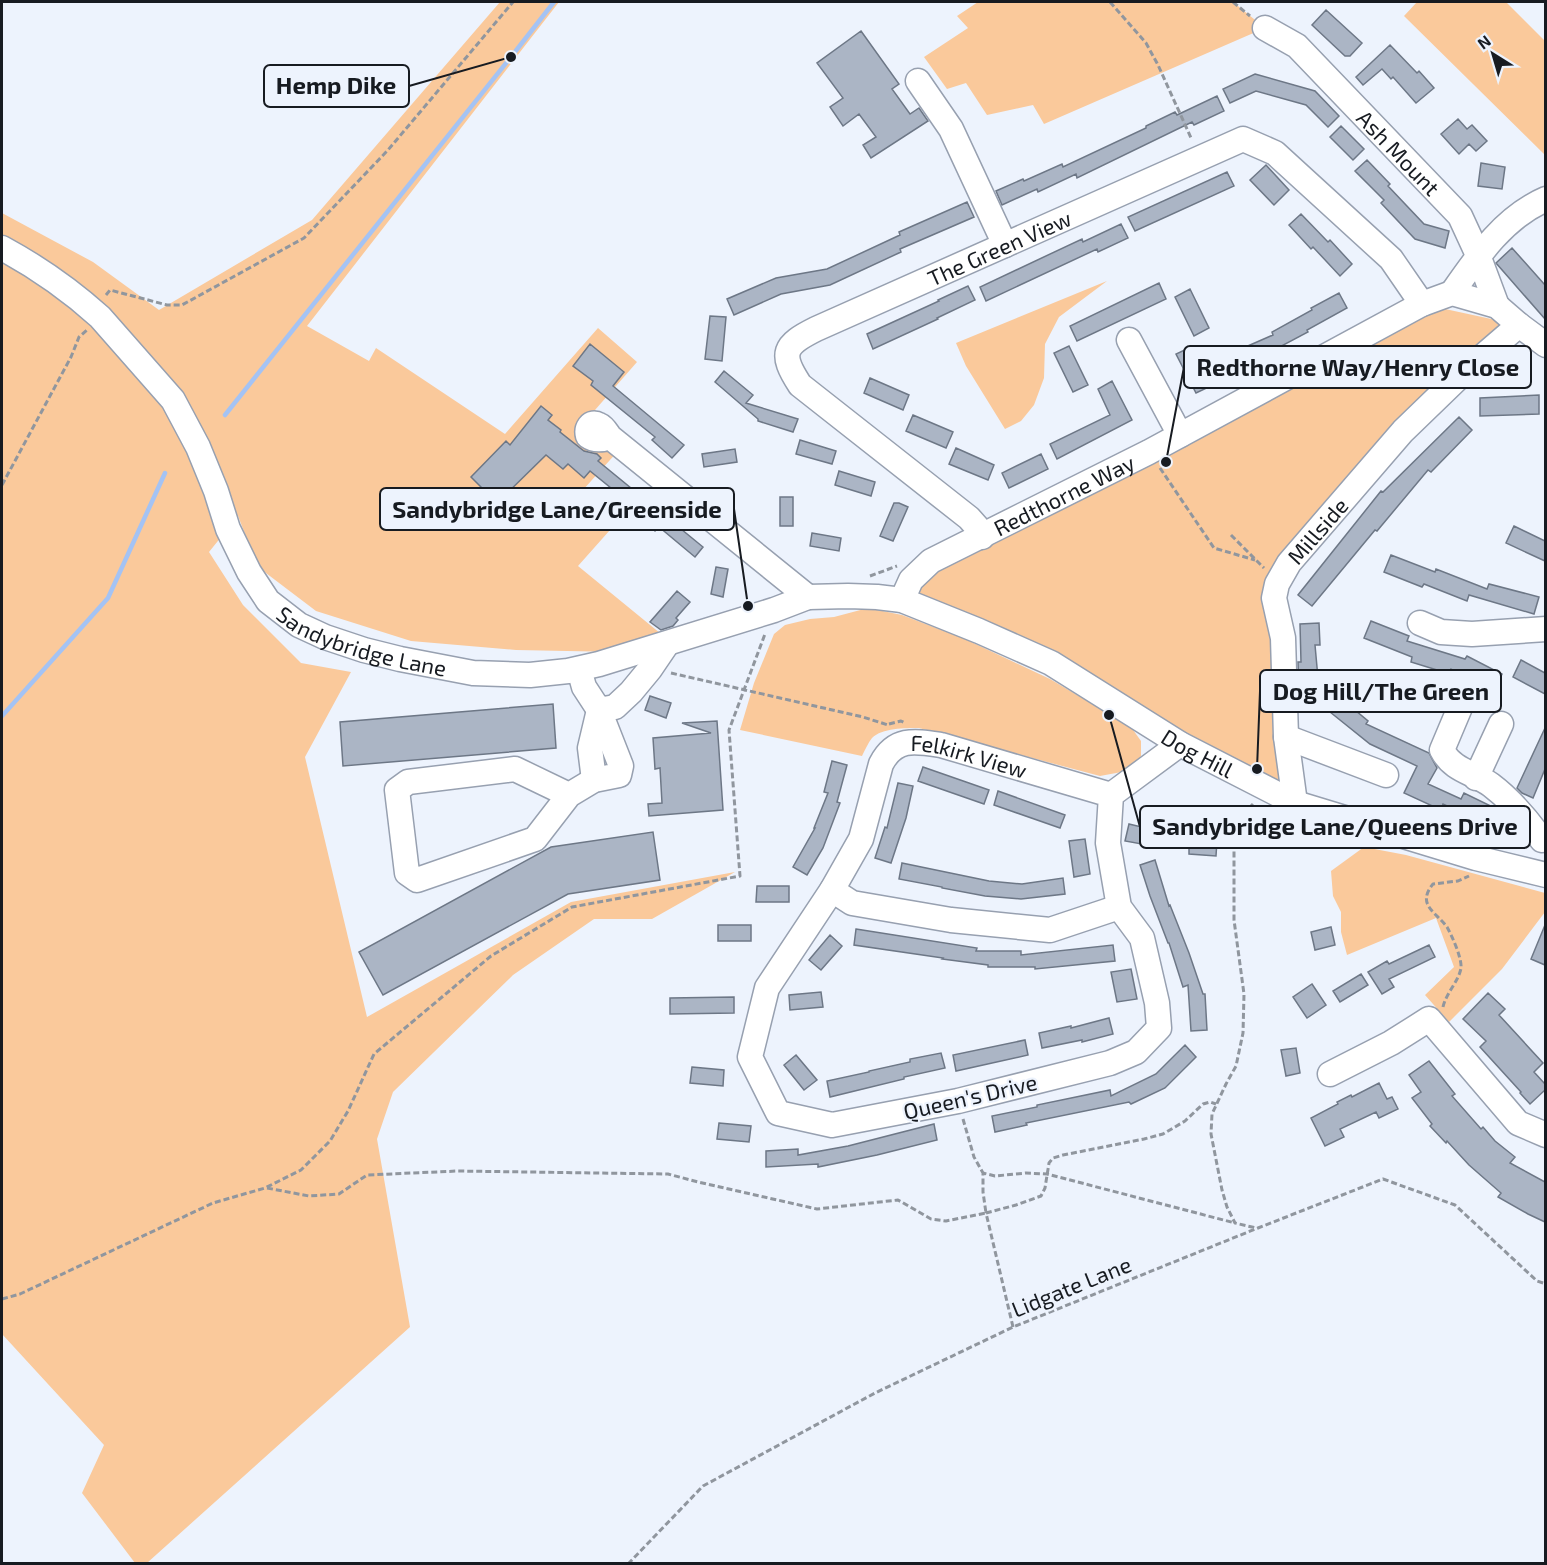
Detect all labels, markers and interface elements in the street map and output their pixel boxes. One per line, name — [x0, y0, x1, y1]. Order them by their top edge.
north arrow — [1463, 24, 1523, 84]
text: N — [1473, 31, 1494, 53]
callout: Hemp Dike — [264, 65, 409, 107]
text: Hemp Dike — [276, 70, 396, 99]
street label: Ash Mount — [1352, 104, 1446, 200]
street label: The Green View — [923, 204, 1075, 291]
callout: Redthorne Way/Henry Close — [1184, 346, 1531, 388]
text: Redthorne Way/Henry Close — [1197, 352, 1519, 381]
street label: Redthorne Way — [989, 448, 1139, 541]
callout: Sandybridge Lane/Greenside — [380, 488, 734, 530]
street label: Millside — [1281, 492, 1353, 569]
text: Sandybridge Lane/Greenside — [392, 494, 722, 523]
street label: Sandybridge Lane — [272, 600, 449, 681]
callout: Dog Hill/The Green — [1260, 670, 1501, 712]
text: Dog Hill/The Green — [1273, 676, 1489, 705]
street label: Dog Hill — [1157, 723, 1239, 783]
street label: Felkirk View — [910, 729, 1030, 783]
callout: Sandybridge Lane/Queens Drive — [1140, 806, 1530, 848]
text: Sandybridge Lane/Queens Drive — [1152, 811, 1518, 841]
street label: Queen's Drive — [901, 1068, 1040, 1125]
street label: Lidgate Lane — [1007, 1250, 1135, 1322]

